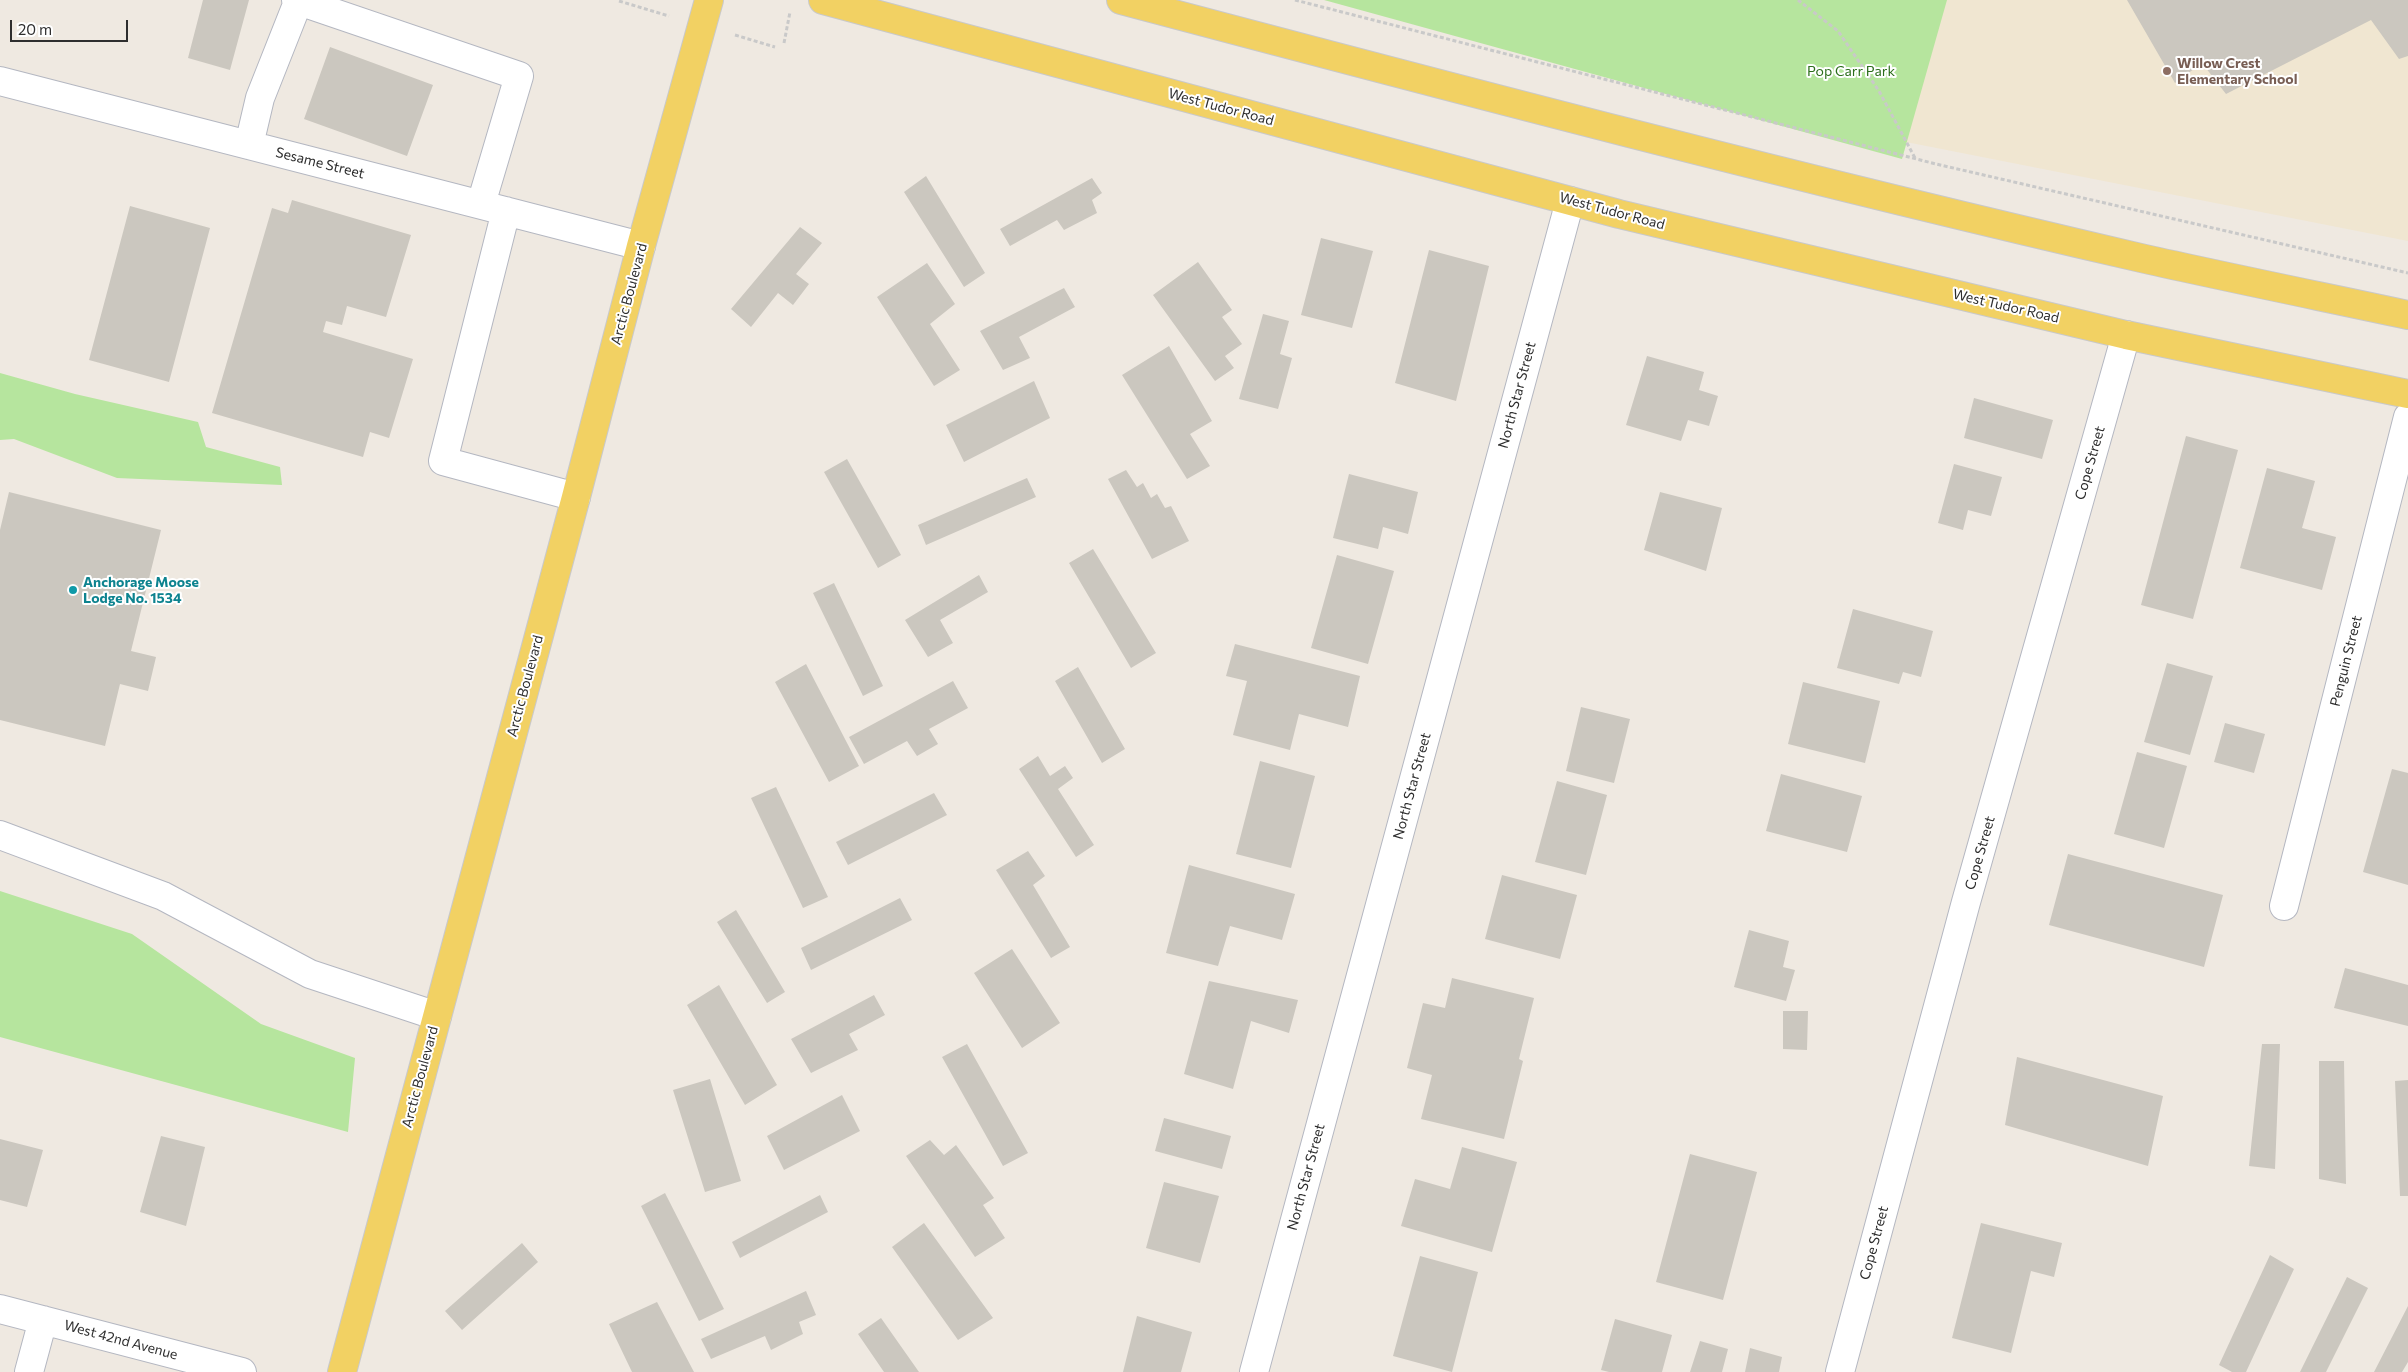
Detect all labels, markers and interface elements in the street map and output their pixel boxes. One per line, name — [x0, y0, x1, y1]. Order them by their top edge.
scale bar — [12, 10, 130, 42]
text: 20 m — [18, 20, 52, 38]
place label: Willow Crest Elementary School — [2177, 55, 2297, 88]
park label: Pop Carr Park — [1807, 63, 1895, 79]
marker: Willow Crest Elementary School — [2161, 65, 2173, 77]
street label: West Tudor Road — [1166, 85, 1276, 129]
street label: Sesame Street — [274, 144, 366, 182]
street label: West Tudor Road — [1557, 189, 1667, 233]
street label: Arctic Boulevard — [607, 241, 651, 347]
street label: West Tudor Road — [1951, 286, 2061, 326]
street label: North Star Street — [1495, 340, 1539, 450]
street label: Cope Street — [2071, 424, 2109, 502]
place label: Anchorage Moose Lodge No. 1534 — [83, 574, 199, 606]
marker: Anchorage Moose Lodge No. 1534 — [67, 584, 79, 596]
street label: Penguin Street — [2327, 614, 2365, 708]
street label: Arctic Boulevard — [503, 633, 547, 739]
street label: North Star Street — [1390, 731, 1434, 841]
street label: Cope Street — [1961, 814, 1999, 892]
street label: Arctic Boulevard — [398, 1024, 442, 1130]
street label: North Star Street — [1284, 1122, 1328, 1232]
street label: Cope Street — [1856, 1204, 1892, 1282]
street label: West 42nd Avenue — [62, 1317, 180, 1363]

